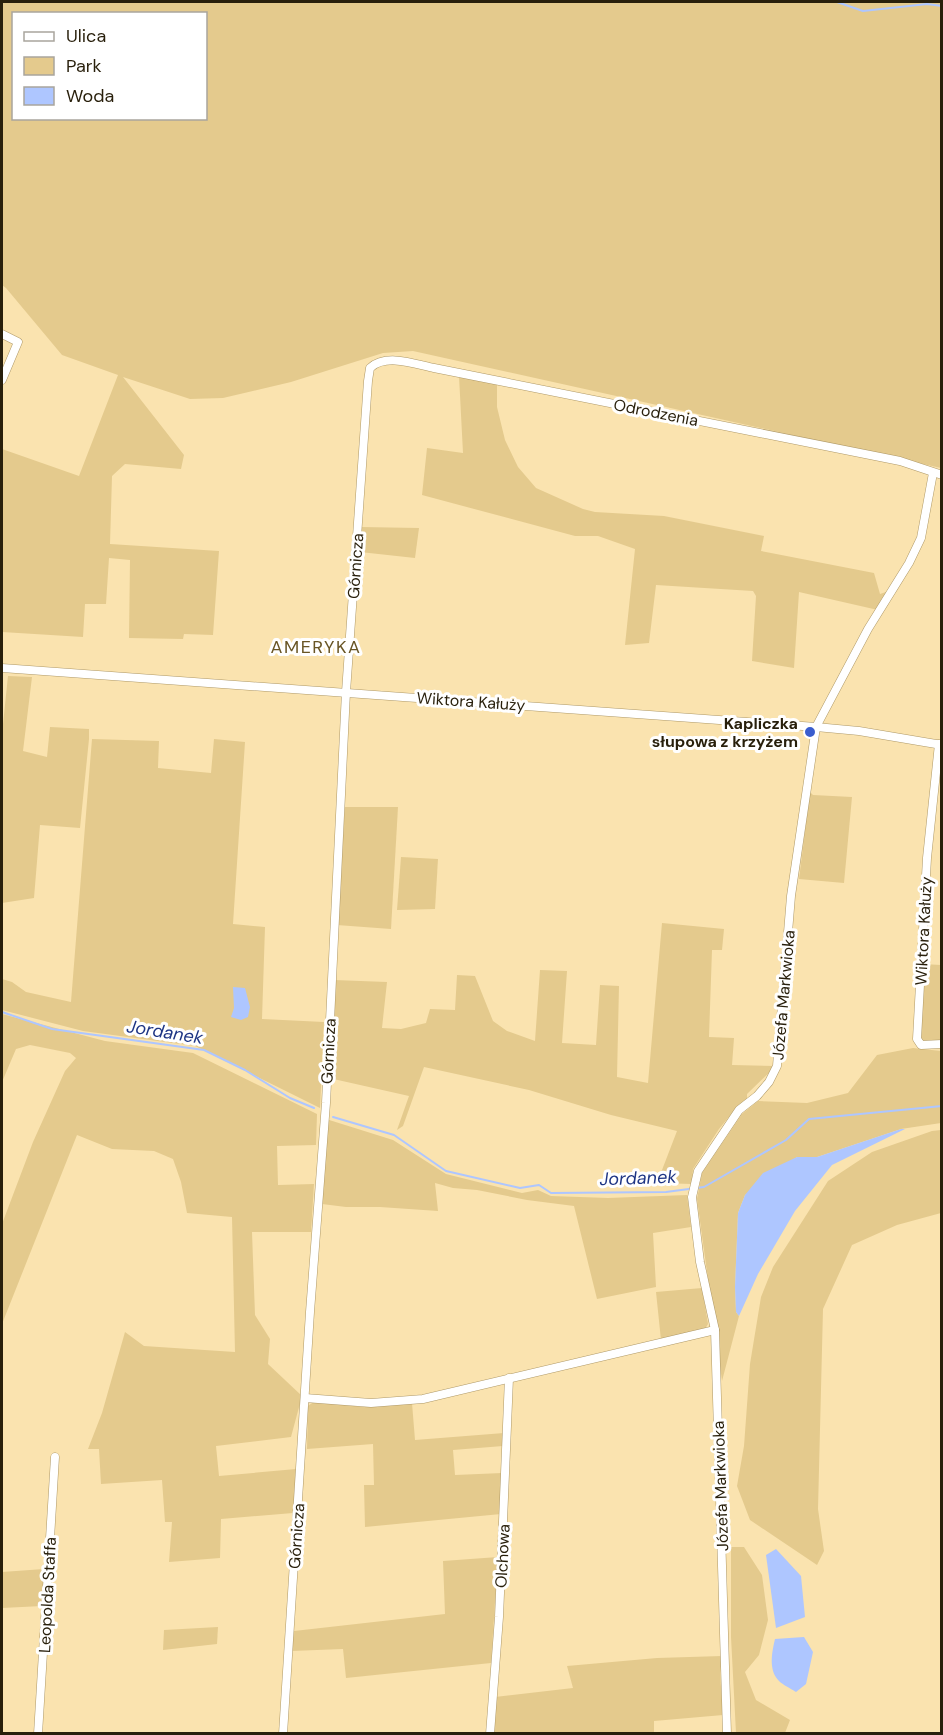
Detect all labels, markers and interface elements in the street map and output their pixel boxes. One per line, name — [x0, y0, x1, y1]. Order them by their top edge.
legend — [12, 12, 207, 120]
text: Ulica — [66, 24, 106, 48]
text: Park — [66, 54, 102, 78]
text: Woda — [66, 84, 114, 108]
street label: Odrodzenia — [612, 394, 700, 431]
street label: Górnicza — [343, 533, 368, 600]
district label: AMERYKA — [271, 635, 361, 659]
street label: Wiktora Kałuży — [416, 687, 526, 716]
place label: Kapliczka słupowa z krzyżem — [652, 713, 798, 752]
marker: Kapliczka słupowa z krzyżem — [803, 725, 817, 739]
street label: Wiktora Kałuży — [910, 876, 937, 986]
street label: Józefa Markwioka — [767, 929, 800, 1061]
water label: Jordanek — [125, 1014, 206, 1050]
street label: Górnicza — [316, 1018, 341, 1084]
water label: Jordanek — [599, 1165, 678, 1191]
street label: Józefa Markwioka — [708, 1420, 733, 1552]
street label: Górnicza — [284, 1503, 309, 1570]
street label: Olchowa — [490, 1523, 515, 1589]
street label: Leopolda Staffa — [34, 1536, 61, 1654]

